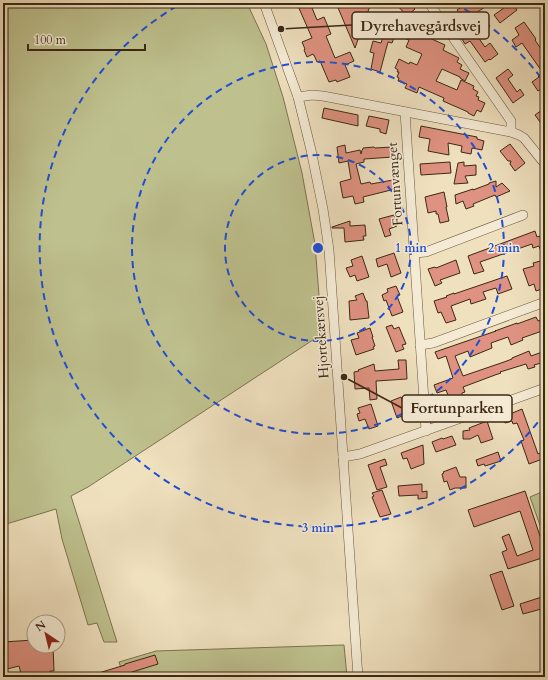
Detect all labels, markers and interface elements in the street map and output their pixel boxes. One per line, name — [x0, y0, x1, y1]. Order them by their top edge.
callout: Dyrehavegårdsvej — [352, 12, 489, 39]
text: Dyrehavegårdsvej — [360, 16, 482, 36]
scale bar — [28, 26, 145, 52]
text: 100 m — [34, 32, 67, 48]
street label: Fortunvænget — [383, 141, 407, 226]
text: 1 min — [395, 240, 427, 256]
text: 2 min — [488, 240, 520, 256]
centre of rings — [311, 241, 325, 255]
street label: Hjortekærsvej — [309, 295, 333, 379]
callout: Fortunparken — [402, 395, 512, 422]
text: Fortunparken — [410, 398, 504, 418]
text: 3 min — [302, 520, 334, 536]
north arrow — [26, 614, 66, 654]
text: N — [32, 617, 49, 635]

